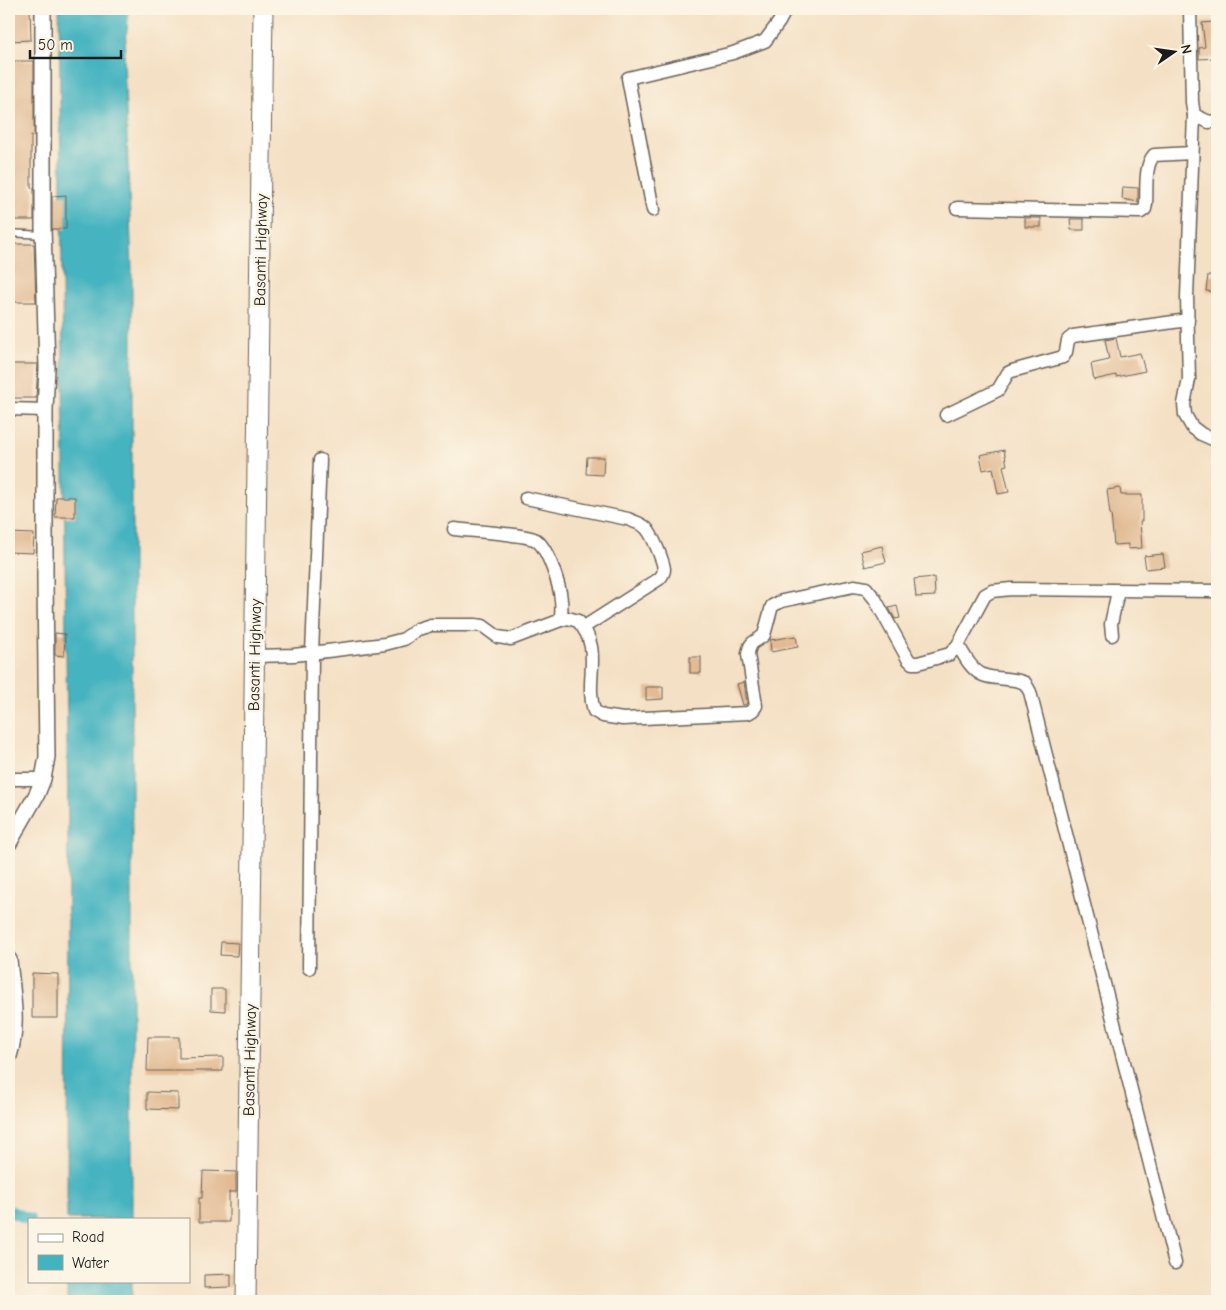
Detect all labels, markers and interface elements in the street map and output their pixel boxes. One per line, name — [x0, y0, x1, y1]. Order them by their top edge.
scale bar — [30, 28, 121, 60]
north arrow — [1148, 28, 1198, 78]
text: 50 m — [38, 36, 73, 54]
text: N — [1177, 43, 1195, 56]
street label: Basanti Highway — [251, 193, 271, 306]
street label: Basanti Highway — [245, 598, 265, 711]
street label: Basanti Highway — [240, 1003, 260, 1116]
legend — [28, 1218, 190, 1282]
text: Road — [72, 1228, 104, 1246]
text: Water — [72, 1254, 109, 1272]

